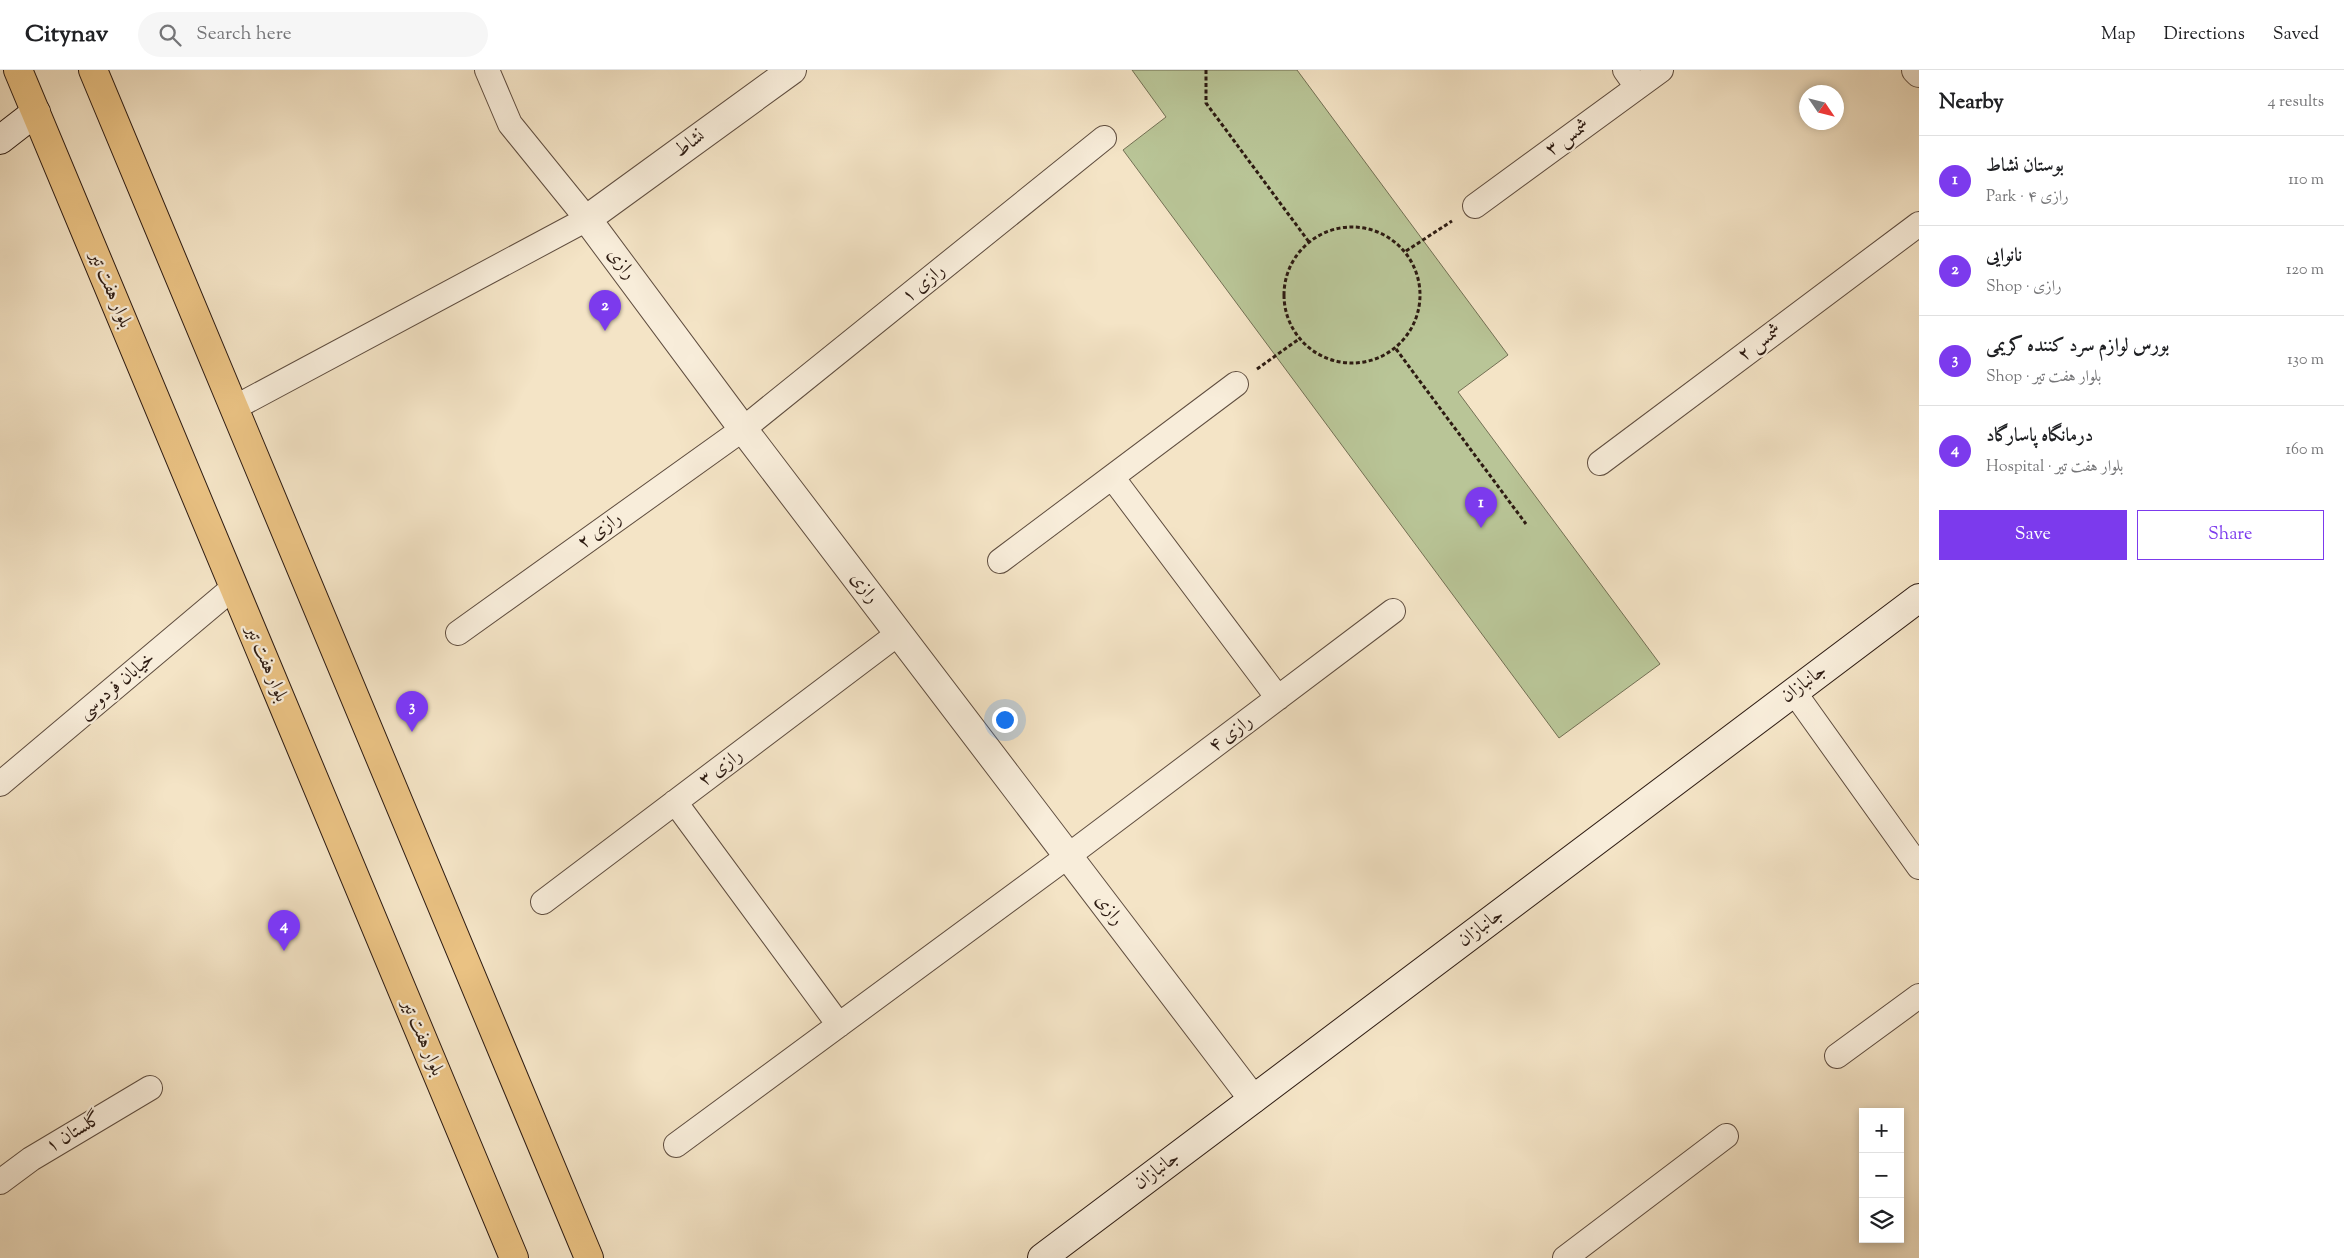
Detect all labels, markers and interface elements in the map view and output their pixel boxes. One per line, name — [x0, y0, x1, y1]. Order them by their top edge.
search box — [138, 12, 488, 57]
text: Citynav — [25, 18, 108, 52]
icon: search — [156, 21, 184, 49]
text: Search here — [196, 21, 292, 48]
text: Map — [2101, 22, 2136, 48]
text: Directions — [2164, 22, 2245, 48]
text: Saved — [2273, 22, 2319, 48]
north arrow — [1799, 85, 1844, 130]
text: Nearby — [1939, 88, 2004, 118]
text: 4 results — [2268, 91, 2324, 114]
street label: شمس ۳ — [1540, 113, 1596, 163]
street label: نشاط — [669, 123, 711, 165]
text: بوستان نشاط — [1986, 153, 2064, 180]
text: 1 — [1952, 169, 1958, 192]
text: 110 m — [2288, 169, 2324, 192]
text: Park · رازی ۴ — [1986, 186, 2069, 209]
street label: رازی — [600, 242, 642, 286]
text: نانوایی — [1986, 243, 2022, 270]
street label: بلوار هفت تیر — [81, 246, 138, 333]
street label: رازی ۱ — [896, 258, 952, 310]
text: 2 — [1951, 259, 1959, 282]
text: 120 m — [2286, 259, 2324, 282]
text: Shop · رازی — [1986, 276, 2062, 299]
pin: 2 — [589, 290, 621, 331]
street label: شمس ۲ — [1732, 317, 1788, 369]
text: بورس لوازم سرد کننده کریمی — [1986, 333, 2169, 360]
text: 3 — [1952, 349, 1958, 372]
text: 130 m — [2287, 349, 2324, 372]
text: Shop · بلوار هفت تیر — [1986, 366, 2101, 389]
text: درمانگاه پاسارگاد — [1986, 423, 2093, 450]
text: 4 — [1951, 439, 1959, 462]
text: 160 m — [2286, 439, 2324, 462]
text: Hospital · بلوار هفت تیر — [1986, 456, 2123, 479]
pin: 1 — [1465, 487, 1497, 528]
street label: رازی ۲ — [572, 506, 628, 556]
button: Save — [1939, 510, 2127, 560]
button: Share — [2137, 510, 2324, 560]
street label: رازی — [843, 566, 885, 610]
street label: بلوار هفت تیر — [237, 620, 294, 707]
street label: خیابان فردوسی — [73, 646, 161, 726]
street label: جانبازان — [1775, 658, 1833, 710]
pin: 3 — [396, 691, 428, 732]
your location — [992, 707, 1018, 733]
street label: رازی ۴ — [1203, 708, 1259, 760]
street label: رازی ۳ — [693, 742, 749, 794]
street label: رازی — [1088, 888, 1130, 932]
street label: جانبازان — [1452, 902, 1510, 954]
pin: 4 — [268, 910, 300, 951]
street label: بلوار هفت تیر — [393, 994, 450, 1081]
street label: گلستان ۱ — [41, 1106, 107, 1160]
map controls — [1859, 1108, 1904, 1243]
button: + — [1859, 1108, 1904, 1153]
street label: جانبازان — [1128, 1145, 1186, 1197]
button: − — [1859, 1153, 1904, 1198]
button: layers — [1859, 1198, 1904, 1243]

